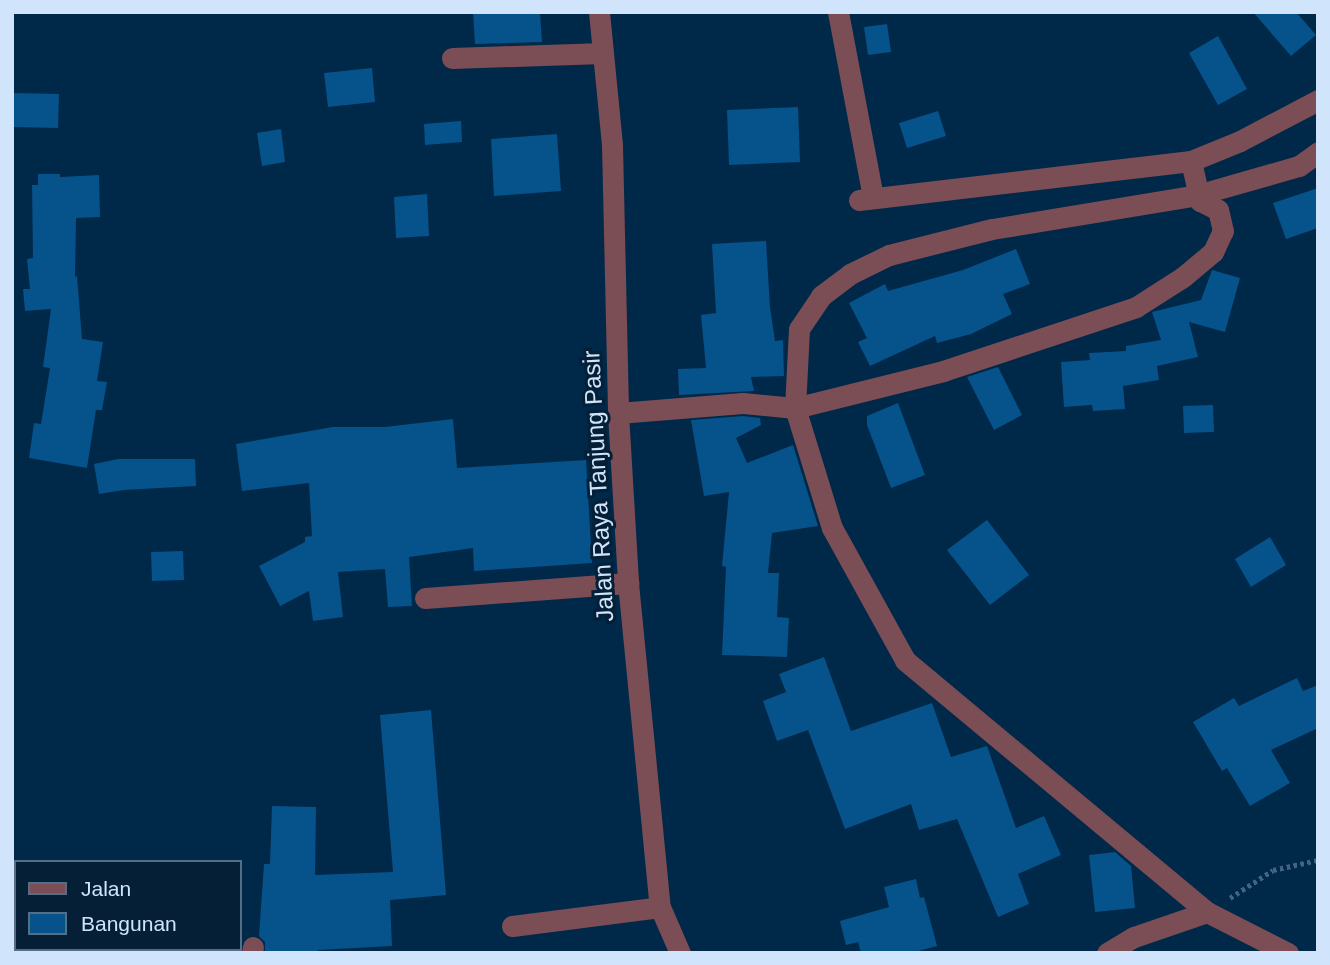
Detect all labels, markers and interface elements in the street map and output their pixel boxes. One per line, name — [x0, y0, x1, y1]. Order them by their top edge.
street label: Jalan Raya Tanjung Pasir — [576, 349, 620, 623]
legend — [14, 860, 242, 951]
text: Jalan — [81, 877, 131, 900]
text: Bangunan — [81, 912, 177, 935]

